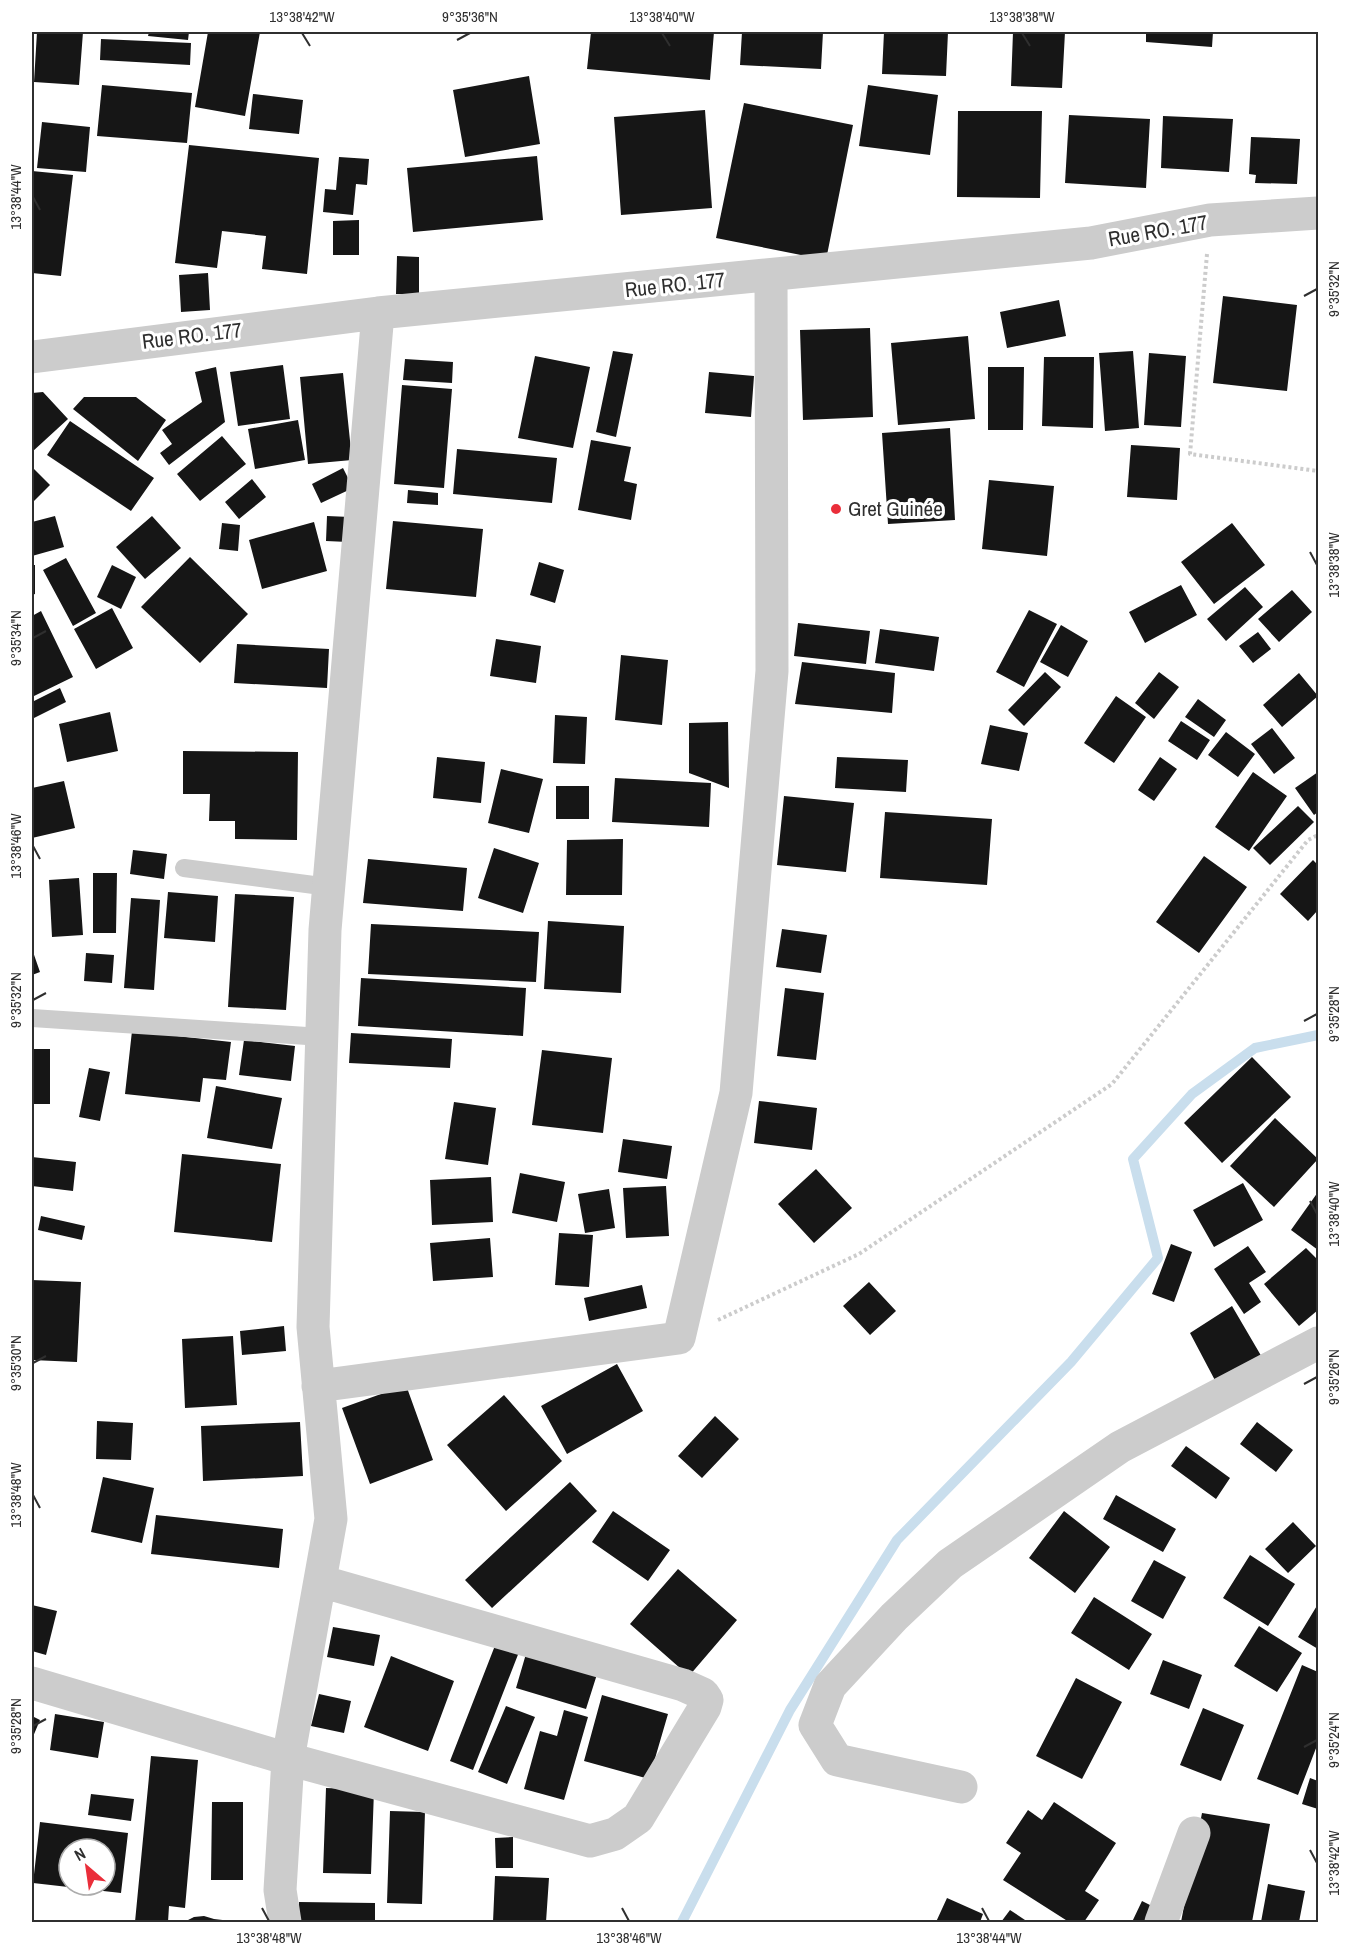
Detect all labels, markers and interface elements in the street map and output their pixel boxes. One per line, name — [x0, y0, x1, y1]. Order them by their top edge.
text: 13°38'42"W — [269, 6, 335, 27]
text: 9°35'36"N — [442, 6, 498, 27]
text: 13°38'40"W — [629, 6, 695, 27]
text: 13°38'38"W — [989, 6, 1055, 27]
text: 13°38'44"W — [5, 164, 26, 230]
street label: Rue RO. 177 — [1106, 208, 1210, 254]
text: 9°35'32"N — [1323, 261, 1344, 317]
street label: Rue RO. 177 — [623, 265, 726, 304]
street label: Rue RO. 177 — [140, 315, 244, 356]
place label: Gret Guinée — [848, 494, 943, 523]
marker: Gret Guinée — [829, 502, 843, 516]
text: 13°38'38"W — [1323, 532, 1344, 598]
text: 9°35'34"N — [5, 610, 26, 666]
text: 13°38'46"W — [5, 813, 26, 879]
text: 9°35'32"N — [5, 972, 26, 1028]
text: 9°35'28"N — [1323, 986, 1344, 1042]
text: 13°38'40"W — [1323, 1181, 1344, 1247]
text: 9°35'30"N — [5, 1335, 26, 1391]
text: 9°35'26"N — [1323, 1349, 1344, 1405]
text: 13°38'48"W — [5, 1462, 26, 1528]
text: 9°35'28"N — [5, 1698, 26, 1754]
text: 9°35'24"N — [1323, 1712, 1344, 1768]
text: 13°38'42"W — [1323, 1830, 1344, 1896]
north arrow — [57, 1837, 117, 1897]
text: N — [70, 1842, 89, 1866]
text: 13°38'48"W — [236, 1927, 302, 1948]
text: 13°38'46"W — [596, 1927, 662, 1948]
text: 13°38'44"W — [956, 1927, 1022, 1948]

